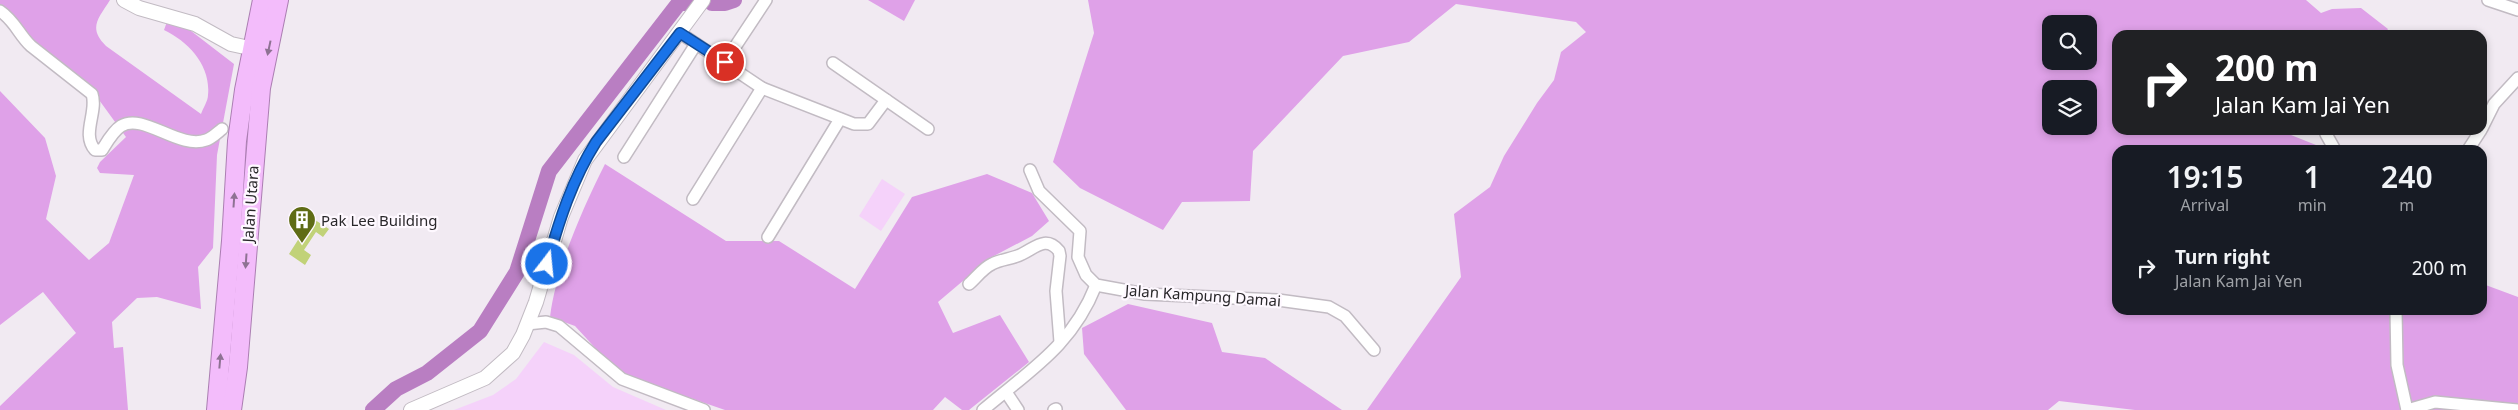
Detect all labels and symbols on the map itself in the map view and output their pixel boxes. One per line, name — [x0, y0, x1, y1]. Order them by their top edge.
one-way arrow — [265, 40, 273, 55]
pin — [704, 41, 746, 83]
street label: Jalan Utara — [237, 165, 263, 245]
one-way arrow — [230, 191, 238, 207]
building icon: Pak Lee Building — [287, 205, 317, 244]
place label: Pak Lee Building — [321, 210, 437, 230]
position arrow — [520, 237, 572, 289]
one-way arrow — [241, 253, 249, 269]
street label: Jalan Kampung Damai — [1122, 279, 1282, 310]
one-way arrow — [216, 353, 224, 369]

